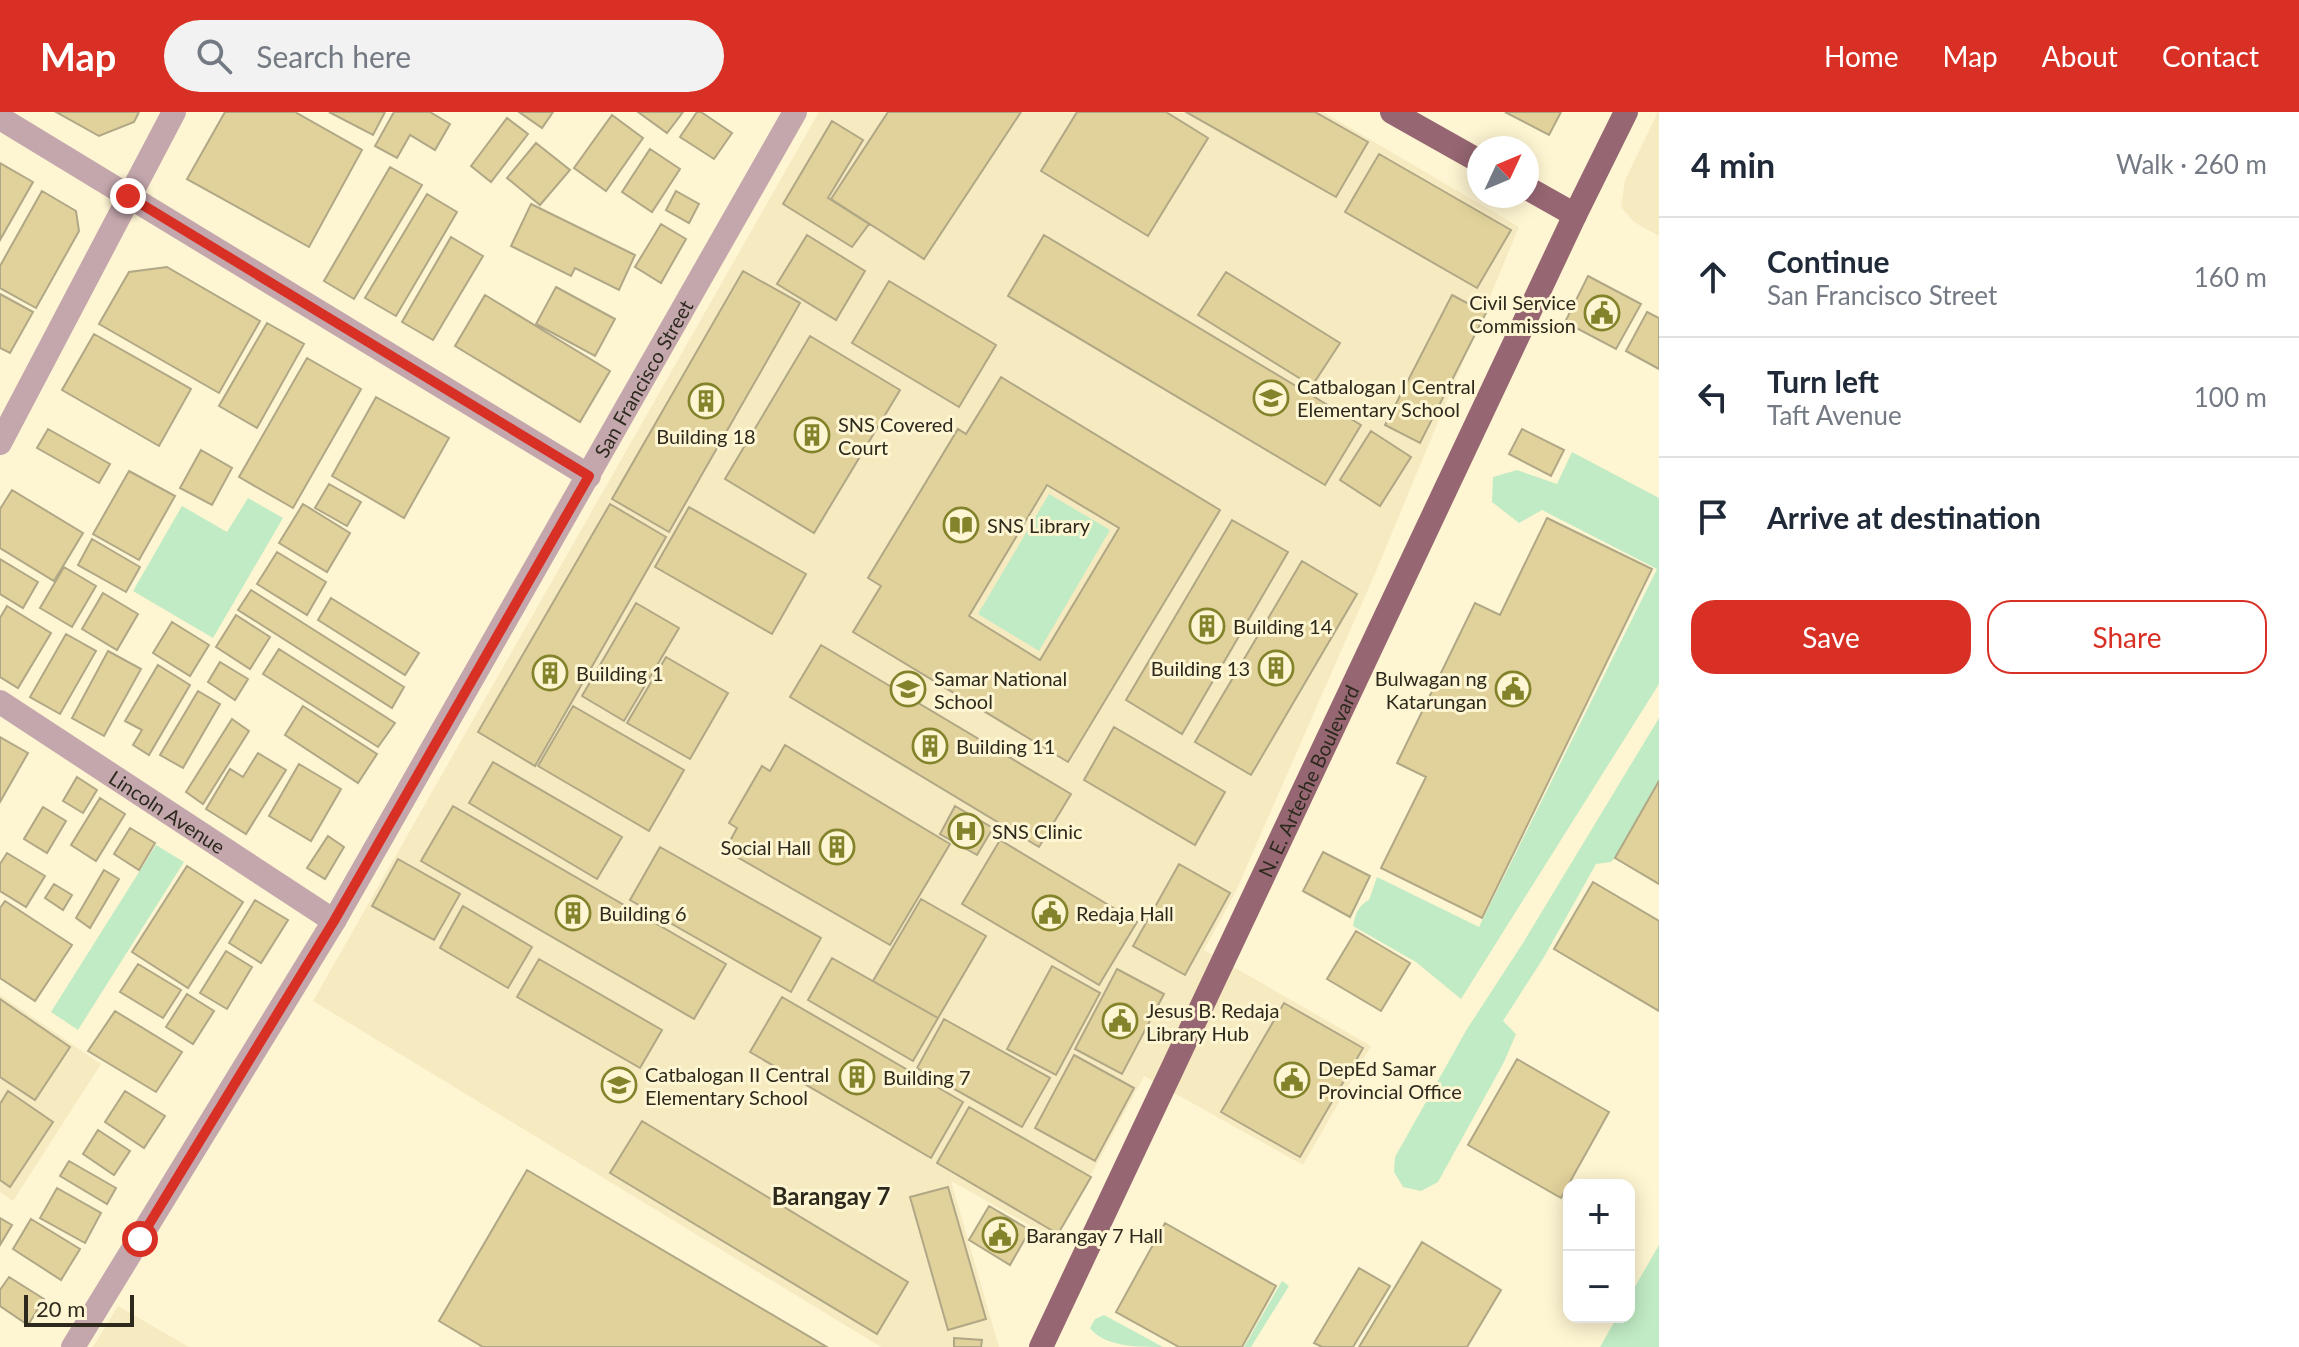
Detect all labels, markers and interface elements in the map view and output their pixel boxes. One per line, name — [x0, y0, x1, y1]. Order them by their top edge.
search box — [164, 20, 724, 92]
text: Map — [40, 33, 116, 79]
icon: search — [192, 34, 236, 78]
text: Search here — [256, 38, 411, 74]
text: Home — [1824, 39, 1899, 73]
text: Map — [1943, 39, 1998, 73]
text: About — [2042, 39, 2118, 73]
text: Contact — [2162, 39, 2259, 73]
north arrow — [1467, 136, 1539, 208]
text: 4 min — [1691, 144, 1775, 185]
text: Walk · 260 m — [2116, 148, 2267, 180]
route end — [110, 178, 146, 214]
text: Continue — [1767, 243, 1890, 279]
icon: ahead — [1691, 255, 1735, 299]
text: 160 m — [2194, 261, 2267, 293]
text: San Francisco Street — [1767, 279, 1997, 311]
place label: Civil Service Commission — [1469, 290, 1576, 337]
public building icon: Civil Service Commission — [1583, 294, 1621, 332]
street label: San Francisco Street — [589, 296, 697, 461]
text: Turn left — [1767, 363, 1879, 399]
place label: Catbalogan I Central Elementary School — [1297, 374, 1476, 421]
icon: left — [1691, 375, 1735, 419]
school or university icon: Catbalogan I Central Elementary School — [1252, 379, 1290, 417]
text: 100 m — [2194, 381, 2267, 413]
building icon: Building 18 — [687, 382, 725, 420]
text: Taft Avenue — [1767, 399, 1902, 431]
place label: SNS Covered Court — [838, 412, 954, 459]
building icon: SNS Covered Court — [793, 416, 831, 454]
place label: Building 18 — [656, 424, 756, 448]
icon: arrive — [1691, 495, 1735, 539]
text: Arrive at destination — [1767, 499, 2041, 535]
library icon: SNS Library — [942, 506, 980, 544]
place label: SNS Library — [987, 513, 1091, 537]
button: Save — [1691, 600, 1971, 674]
button: Share — [1987, 600, 2267, 674]
building icon: Building 14 — [1188, 607, 1226, 645]
place label: Building 14 — [1233, 614, 1333, 638]
building icon: Building 13 — [1257, 649, 1295, 687]
building icon: Building 1 — [531, 654, 569, 692]
place label: Building 13 — [1151, 656, 1250, 680]
place label: Building 1 — [576, 661, 664, 685]
place label: Samar National School — [934, 666, 1067, 713]
place label: Bulwagan ng Katarungan — [1375, 666, 1487, 713]
school or university icon: Samar National School — [889, 670, 927, 708]
public building icon: Bulwagan ng Katarungan — [1494, 670, 1532, 708]
street label: N. E. Arteche Boulevard — [1253, 681, 1364, 881]
building icon: Building 11 — [911, 727, 949, 765]
place label: Building 11 — [956, 734, 1055, 758]
street label: Lincoln Avenue — [105, 765, 230, 858]
hospital icon: SNS Clinic — [947, 812, 985, 850]
place label: SNS Clinic — [992, 819, 1083, 843]
building icon: Social Hall — [818, 828, 856, 866]
place label: Social Hall — [720, 835, 811, 859]
building icon: Building 6 — [554, 894, 592, 932]
public building icon: Redaja Hall — [1031, 894, 1069, 932]
place label: Building 6 — [599, 901, 687, 925]
place label: Redaja Hall — [1076, 901, 1174, 925]
place label: Jesus B. Redaja Library Hub — [1146, 998, 1279, 1045]
public building icon: Jesus B. Redaja Library Hub — [1101, 1002, 1139, 1040]
place label: DepEd Samar Provincial Office — [1318, 1056, 1462, 1103]
building icon: Building 7 — [838, 1058, 876, 1096]
public building icon: DepEd Samar Provincial Office — [1273, 1061, 1311, 1099]
place label: Catbalogan II Central Elementary School — [645, 1062, 829, 1109]
place label: Building 7 — [883, 1065, 971, 1089]
school or university icon: Catbalogan II Central Elementary School — [600, 1066, 638, 1104]
map controls — [1563, 1179, 1635, 1323]
button: + — [1563, 1179, 1635, 1251]
district label: Barangay 7 — [772, 1181, 890, 1210]
public building icon: Barangay 7 Hall — [981, 1216, 1019, 1254]
route start — [122, 1221, 158, 1257]
place label: Barangay 7 Hall — [1026, 1223, 1163, 1247]
button: − — [1563, 1251, 1635, 1323]
scale bar — [24, 1291, 134, 1327]
text: 20 m — [36, 1295, 85, 1322]

